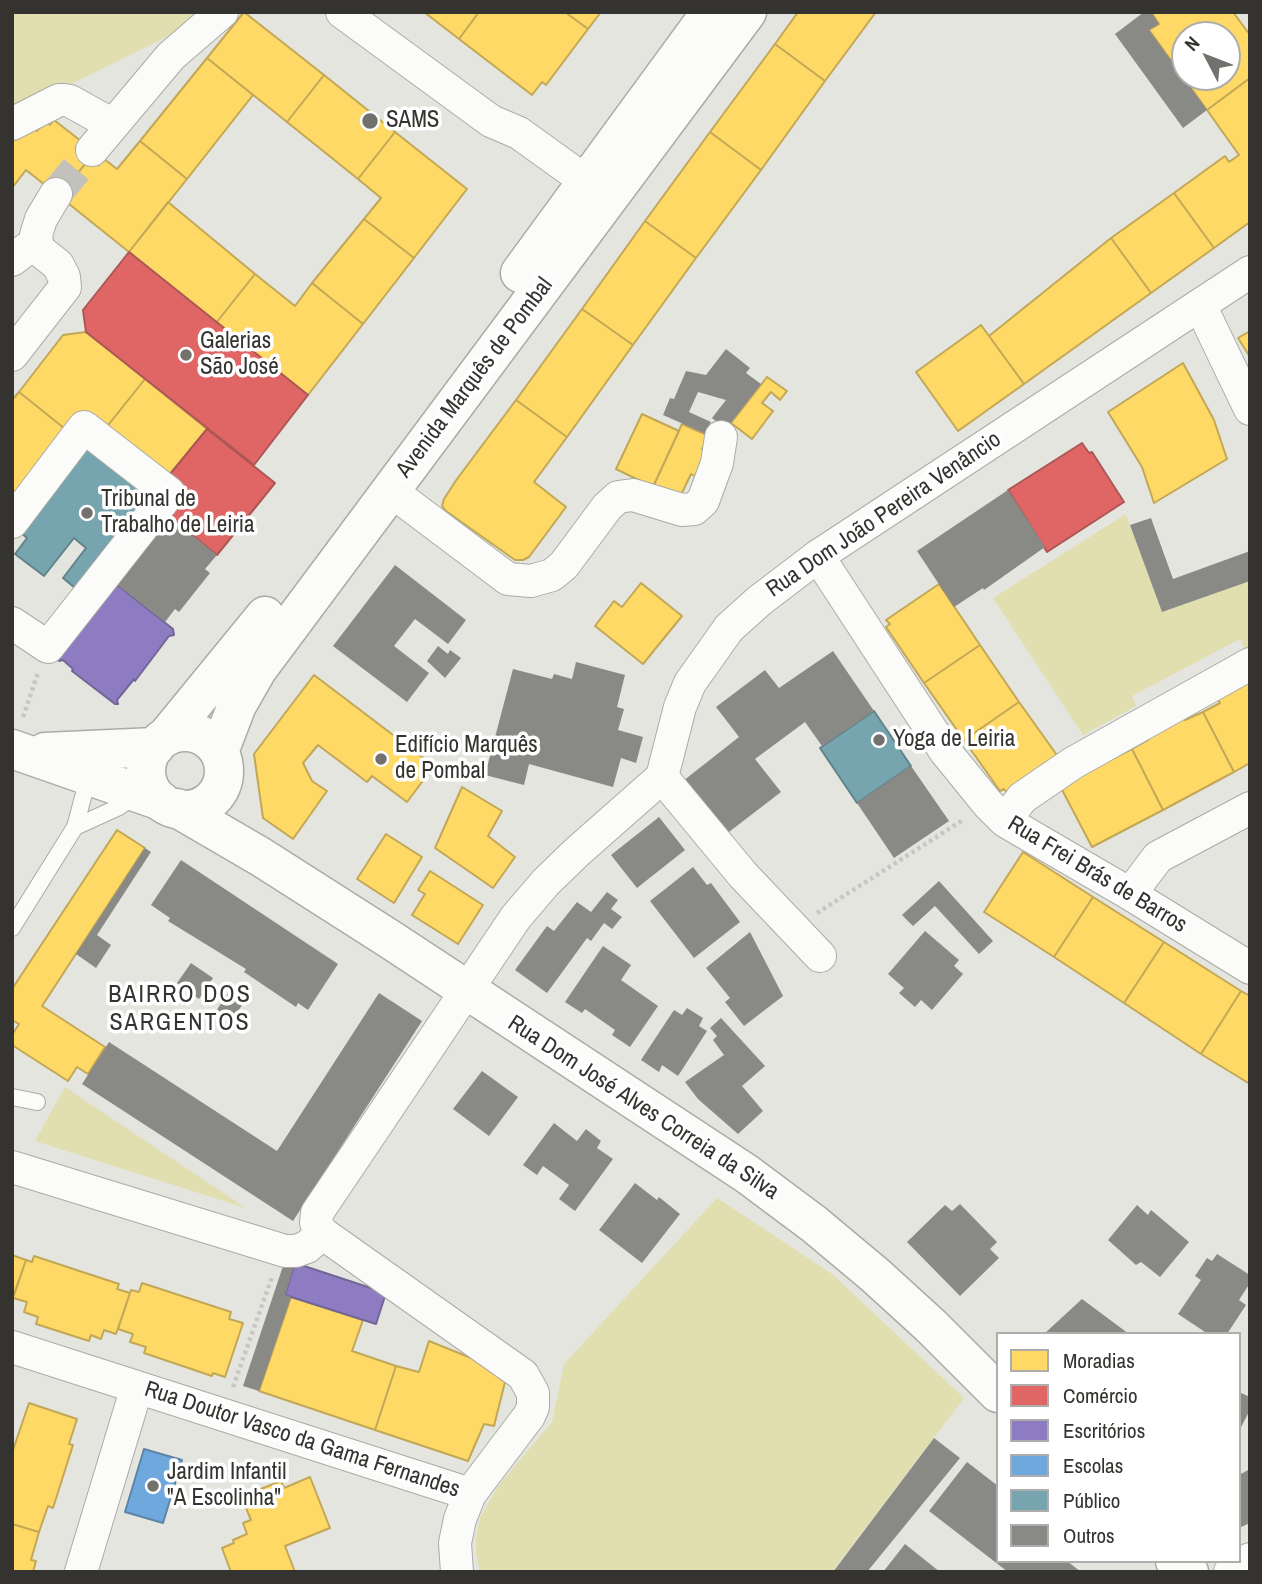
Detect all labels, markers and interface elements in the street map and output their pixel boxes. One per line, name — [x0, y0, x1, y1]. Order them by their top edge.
north arrow — [1171, 21, 1241, 91]
text: N — [1178, 30, 1205, 56]
place label: SAMS — [386, 107, 439, 135]
marker: SAMS — [360, 111, 380, 131]
street label: Avenida Marquês de Pombal — [391, 273, 559, 483]
place label: Galerias São José — [200, 328, 279, 382]
marker: Galerias São José — [178, 347, 194, 363]
street label: Rua Dom João Pereira Venâncio — [762, 426, 1006, 604]
place label: Tribunal de Trabalho de Leiria — [101, 486, 254, 540]
marker: Tribunal de Trabalho de Leiria — [79, 505, 95, 521]
place label: Yoga de Leiria — [893, 726, 1015, 754]
place label: Edifício Marquês de Pombal — [395, 732, 538, 786]
marker: Yoga de Leiria — [871, 732, 887, 748]
marker: Edifício Marquês de Pombal — [373, 751, 389, 767]
street label: Rua Frei Brás de Barros — [1002, 811, 1192, 939]
district label: BAIRRO DOS SARGENTOS — [109, 982, 251, 1038]
street label: Rua Dom José Alves Correia da Silva — [502, 1010, 784, 1206]
legend — [996, 1332, 1241, 1563]
text: Moradias — [1063, 1346, 1135, 1375]
street label: Rua Doutor Vasco da Gama Fernandes — [141, 1376, 463, 1504]
text: Comércio — [1063, 1381, 1138, 1410]
text: Escritórios — [1063, 1416, 1145, 1445]
text: Escolas — [1063, 1451, 1123, 1480]
place label: Jardim Infantil "A Escolinha" — [167, 1459, 287, 1513]
marker: Jardim Infantil "A Escolinha" — [145, 1478, 161, 1494]
text: Público — [1063, 1486, 1120, 1515]
text: Outros — [1063, 1521, 1115, 1550]

